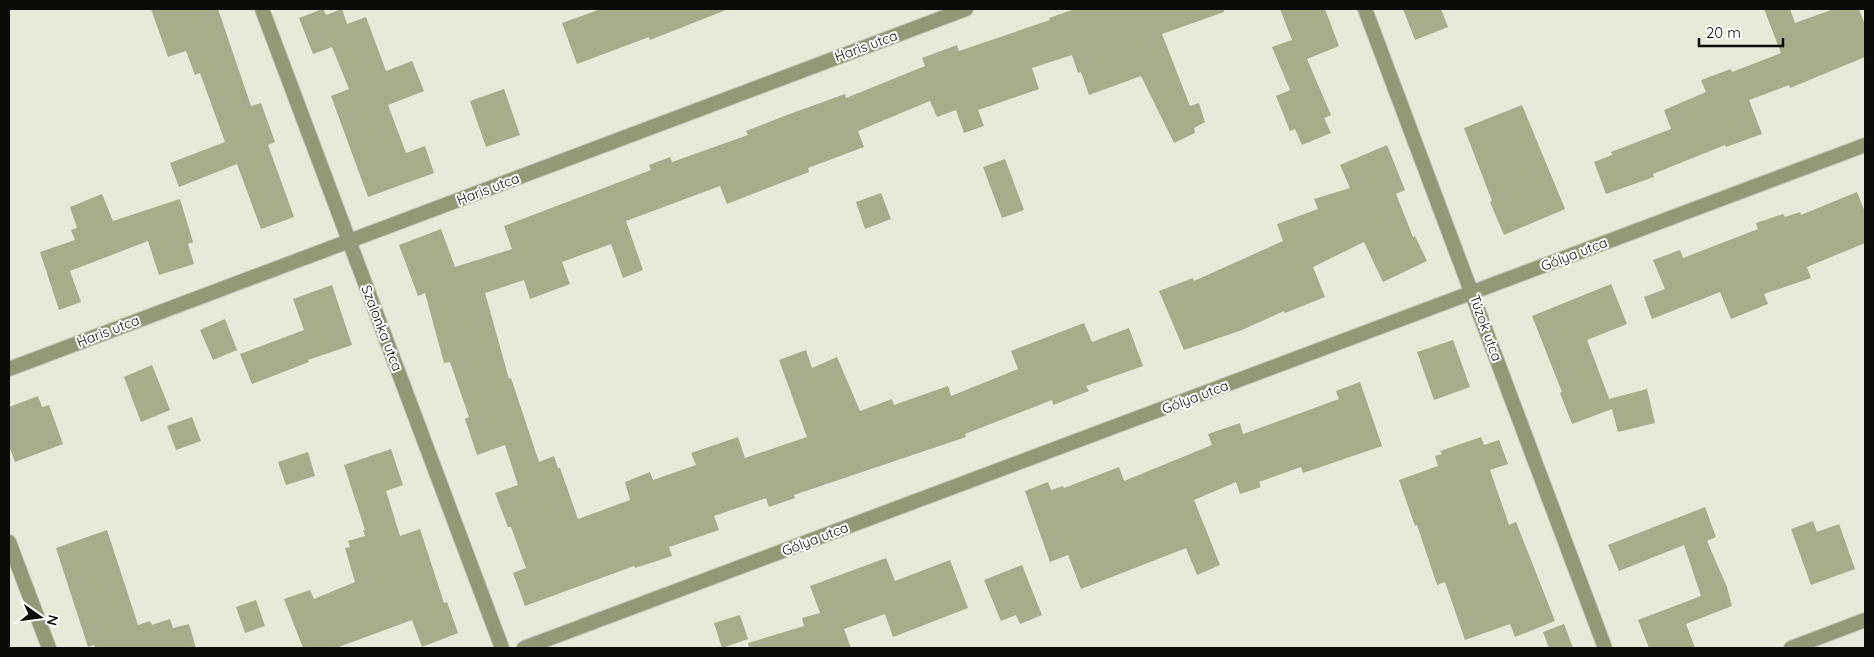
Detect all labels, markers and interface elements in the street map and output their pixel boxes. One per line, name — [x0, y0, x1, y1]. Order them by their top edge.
scale bar — [1699, 15, 1783, 47]
text: 20 m — [1706, 23, 1741, 42]
street label: Haris utca — [832, 26, 900, 66]
street label: Haris utca — [454, 169, 522, 209]
street label: Gólya utca — [1538, 233, 1610, 275]
street label: Szalonka utca — [357, 282, 407, 374]
street label: Túzok utca — [1466, 292, 1506, 364]
street label: Haris utca — [74, 311, 142, 351]
street label: Gólya utca — [1159, 376, 1231, 418]
street label: Gólya utca — [779, 518, 851, 560]
north arrow — [15, 592, 65, 642]
text: N — [43, 613, 63, 627]

